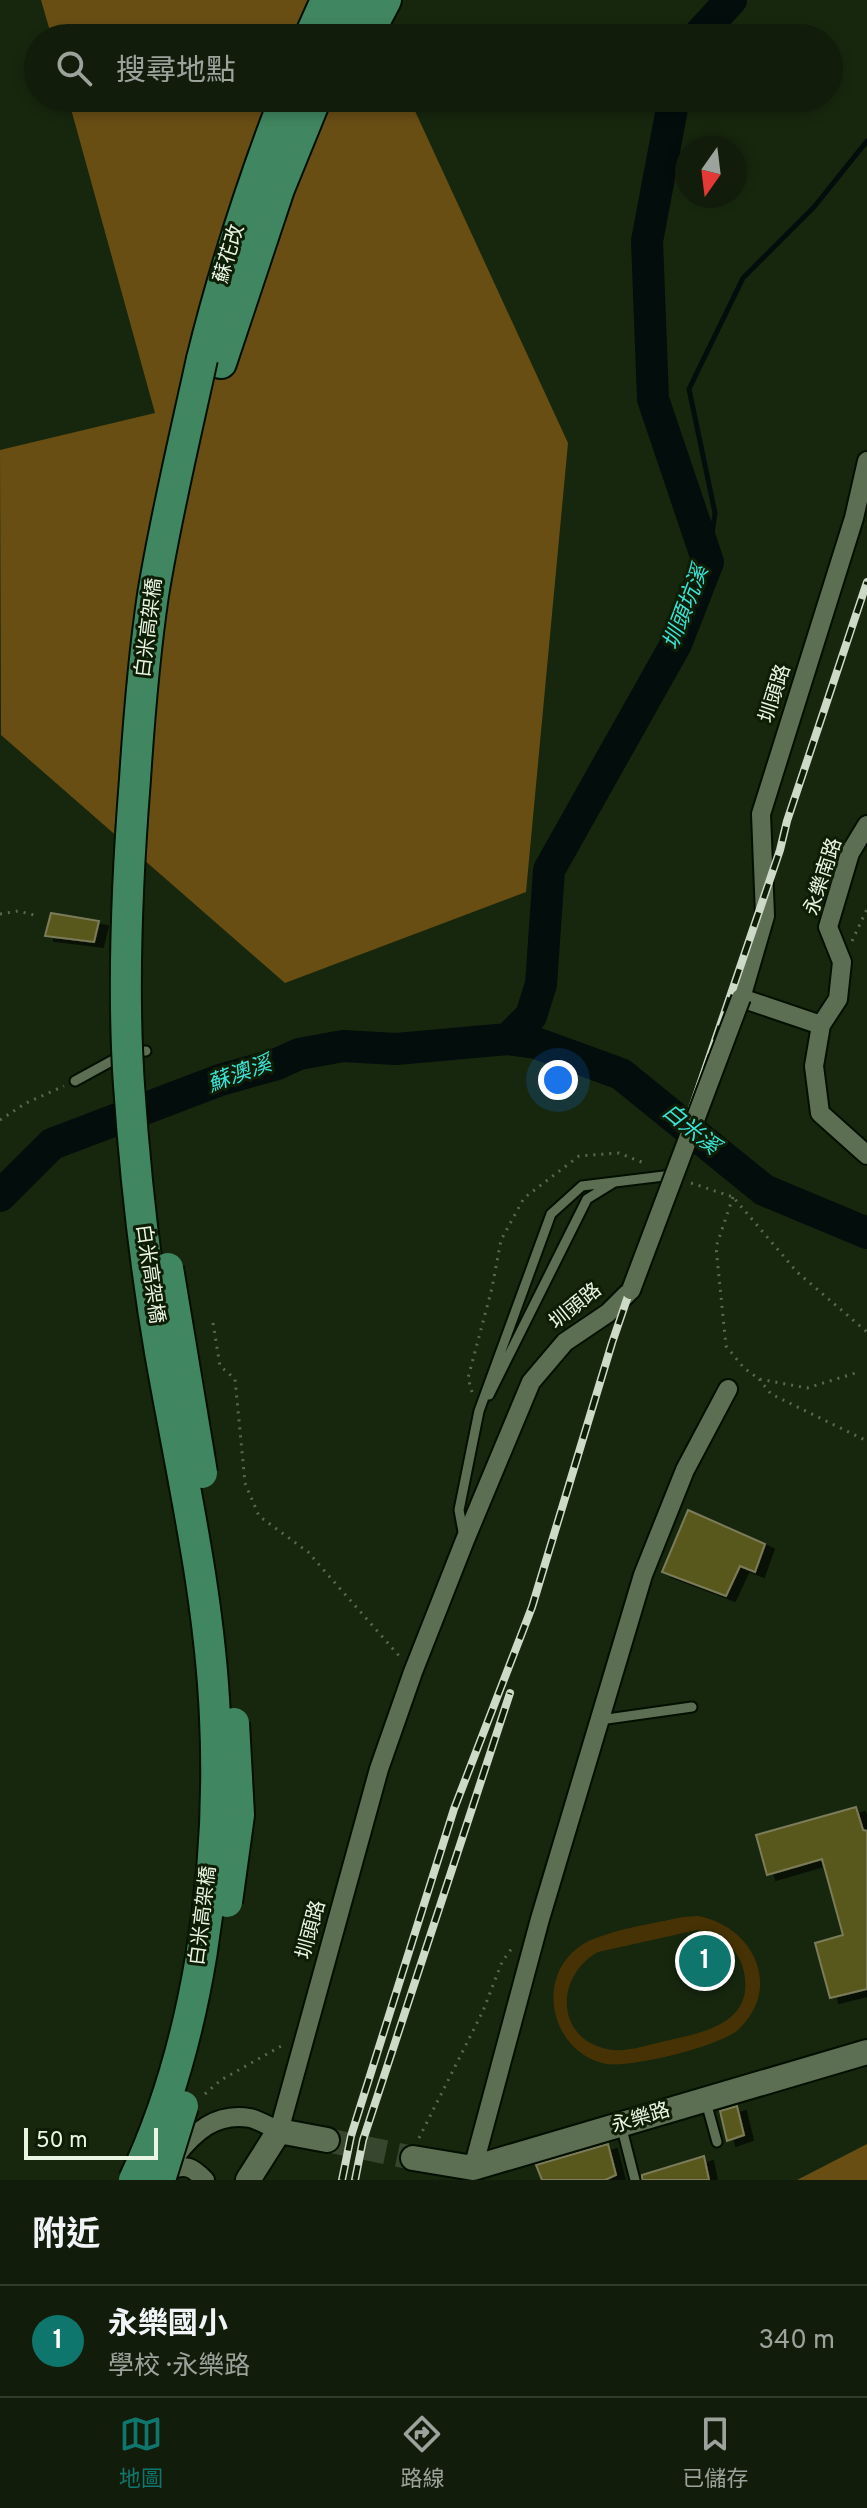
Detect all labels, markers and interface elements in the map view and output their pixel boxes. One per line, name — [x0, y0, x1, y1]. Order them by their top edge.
search box — [24, 24, 843, 112]
icon: search — [52, 46, 96, 90]
text: 搜尋地點 — [116, 54, 236, 91]
north arrow — [675, 136, 747, 208]
street label: 蘇花改 — [209, 222, 251, 286]
water label: 圳頭坑溪 — [659, 559, 716, 654]
street label: 白米高架橋 — [131, 577, 169, 679]
street label: 圳頭路 — [754, 661, 798, 727]
street label: 永樂南路 — [799, 835, 849, 919]
water label: 蘇澳溪 — [204, 1050, 278, 1099]
your location — [538, 1060, 578, 1100]
water label: 白米溪 — [656, 1099, 726, 1163]
street label: 白米高架橋 — [129, 1223, 169, 1325]
street label: 圳頭路 — [545, 1278, 607, 1336]
street label: 白米高架橋 — [185, 1865, 223, 1967]
street label: 圳頭路 — [292, 1898, 332, 1962]
pin: 1 — [679, 1931, 731, 1991]
street label: 永樂路 — [609, 2098, 673, 2140]
scale bar — [24, 2124, 158, 2160]
text: 50 m — [36, 2128, 88, 2155]
text: 附近 — [32, 2215, 100, 2258]
text: 永樂國小 — [108, 2307, 228, 2344]
text: 1 — [53, 2325, 63, 2358]
text: 340 m — [758, 2325, 835, 2358]
text: 學校 · 永樂路 — [108, 2351, 250, 2384]
tab: 地圖 — [119, 2412, 163, 2494]
tab: 路線 — [400, 2412, 444, 2494]
tab: 已儲存 — [682, 2412, 748, 2494]

